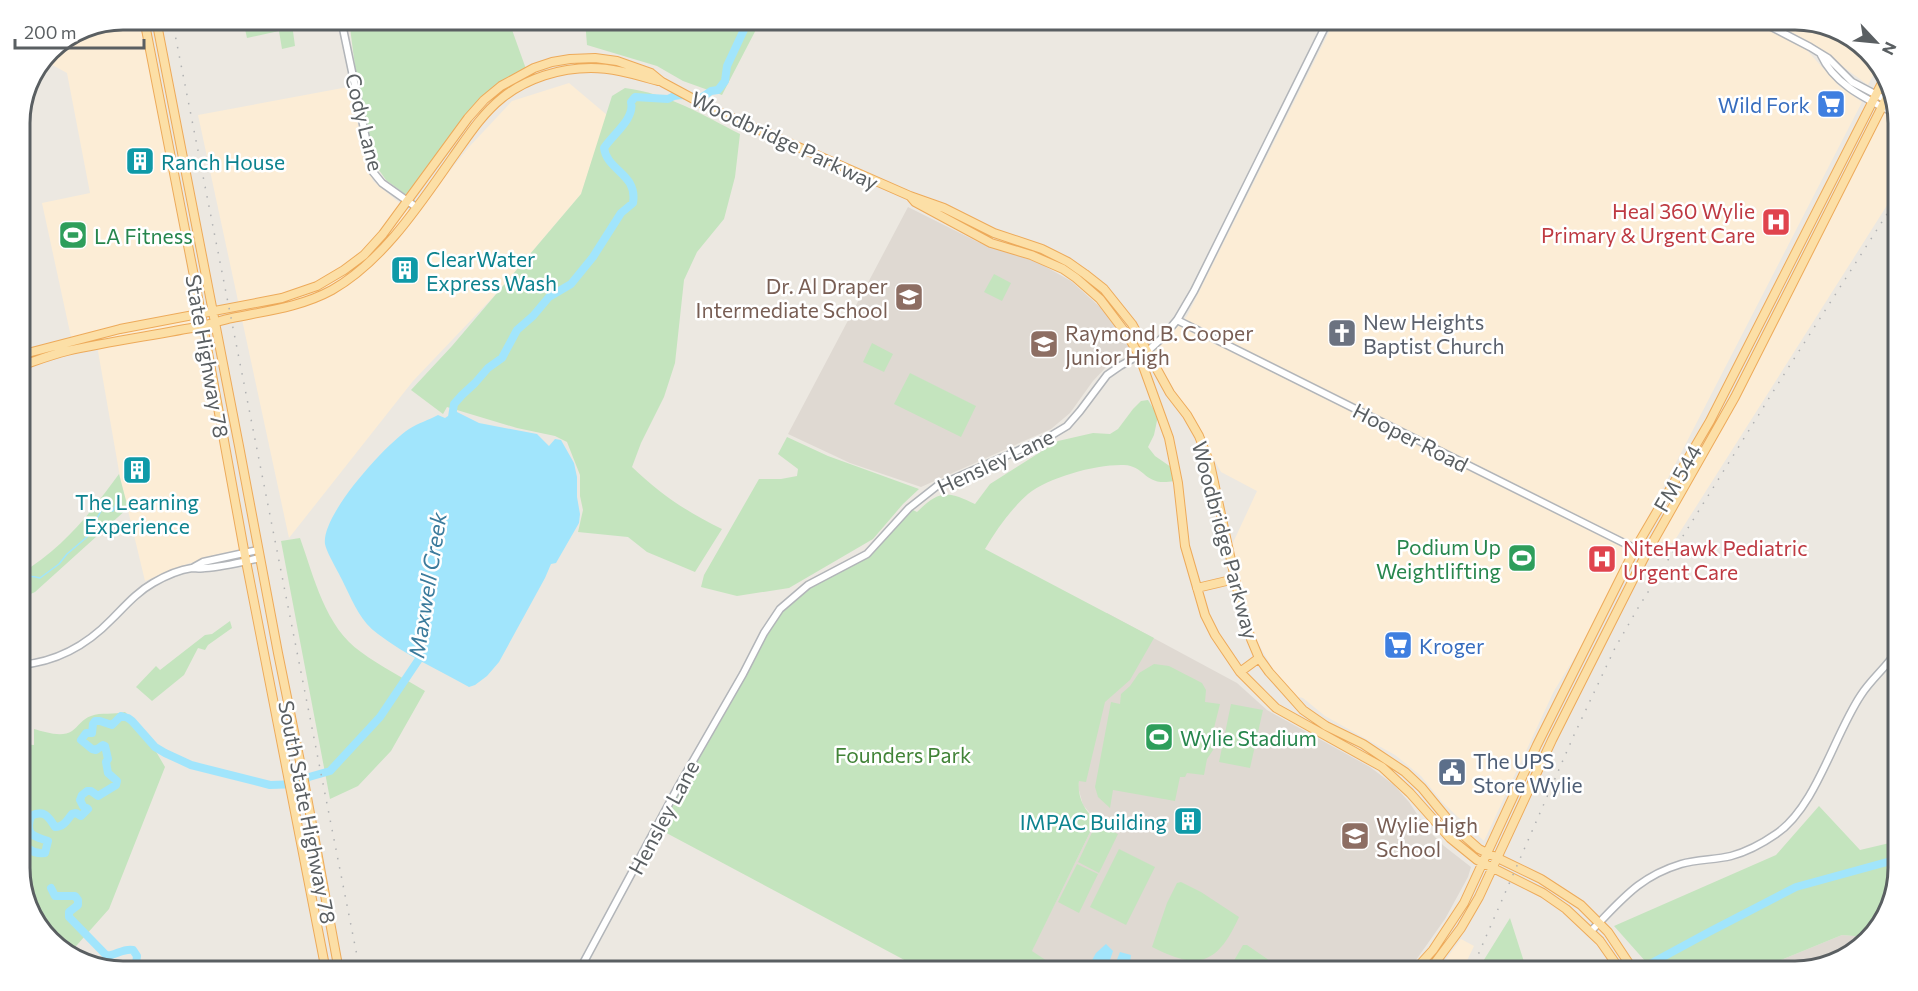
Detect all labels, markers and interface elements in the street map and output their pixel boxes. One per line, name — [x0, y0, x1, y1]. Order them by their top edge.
scale bar — [15, 12, 144, 50]
north arrow — [1846, 12, 1906, 72]
text: 200 m — [24, 21, 77, 43]
text: N — [1879, 39, 1901, 58]
street label: Cody Lane — [341, 70, 389, 174]
street label: Woodbridge Parkway — [687, 86, 883, 194]
supermarket icon: Wild Fork — [1815, 88, 1847, 120]
place label: Wild Fork — [1718, 92, 1810, 117]
building icon: Ranch House — [124, 145, 156, 177]
place label: Ranch House — [161, 149, 285, 174]
place label: Heal 360 Wylie Primary & Urgent Care — [1541, 198, 1755, 247]
hospital icon: Heal 360 Wylie Primary & Urgent Care — [1760, 206, 1792, 238]
sports icon: LA Fitness — [57, 219, 89, 251]
place label: LA Fitness — [94, 223, 193, 248]
place label: ClearWater Express Wash — [426, 246, 557, 295]
building icon: ClearWater Express Wash — [389, 254, 421, 286]
street label: State Highway 78 — [181, 272, 235, 440]
place label: Dr. Al Draper Intermediate School — [696, 273, 888, 322]
school or university icon: Dr. Al Draper Intermediate School — [893, 281, 925, 313]
place label: New Heights Baptist Church — [1363, 309, 1505, 358]
church icon: New Heights Baptist Church — [1326, 317, 1358, 349]
place label: Raymond B. Cooper Junior High — [1065, 320, 1254, 369]
school or university icon: Raymond B. Cooper Junior High — [1028, 328, 1060, 360]
street label: Hooper Road — [1349, 397, 1473, 477]
street label: Hensley Lane — [933, 423, 1057, 499]
street label: Woodbridge Parkway — [1188, 438, 1264, 642]
street label: FM 544 — [1648, 440, 1706, 516]
building icon: The Learning Experience — [121, 454, 153, 486]
place label: The Learning Experience — [75, 489, 199, 538]
water label: Maxwell Creek — [402, 509, 452, 660]
place label: Podium Up Weightlifting — [1376, 534, 1501, 583]
place label: NiteHawk Pediatric Urgent Care — [1623, 535, 1808, 584]
sports icon: Podium Up Weightlifting — [1506, 542, 1538, 574]
hospital icon: NiteHawk Pediatric Urgent Care — [1586, 543, 1618, 575]
supermarket icon: Kroger — [1382, 629, 1414, 661]
place label: Kroger — [1419, 633, 1484, 658]
street label: South State Highway 78 — [274, 698, 342, 926]
sports icon: Wylie Stadium — [1143, 721, 1175, 753]
place label: Wylie Stadium — [1180, 725, 1317, 750]
park label: Founders Park — [835, 742, 971, 767]
place label: The UPS Store Wylie — [1473, 748, 1583, 797]
street label: Hensley Lane — [622, 756, 704, 878]
public building icon: The UPS Store Wylie — [1436, 756, 1468, 788]
building icon: IMPAC Building — [1172, 805, 1204, 837]
place label: IMPAC Building — [1020, 809, 1167, 834]
place label: Wylie High School — [1376, 812, 1478, 861]
school or university icon: Wylie High School — [1339, 820, 1371, 852]

